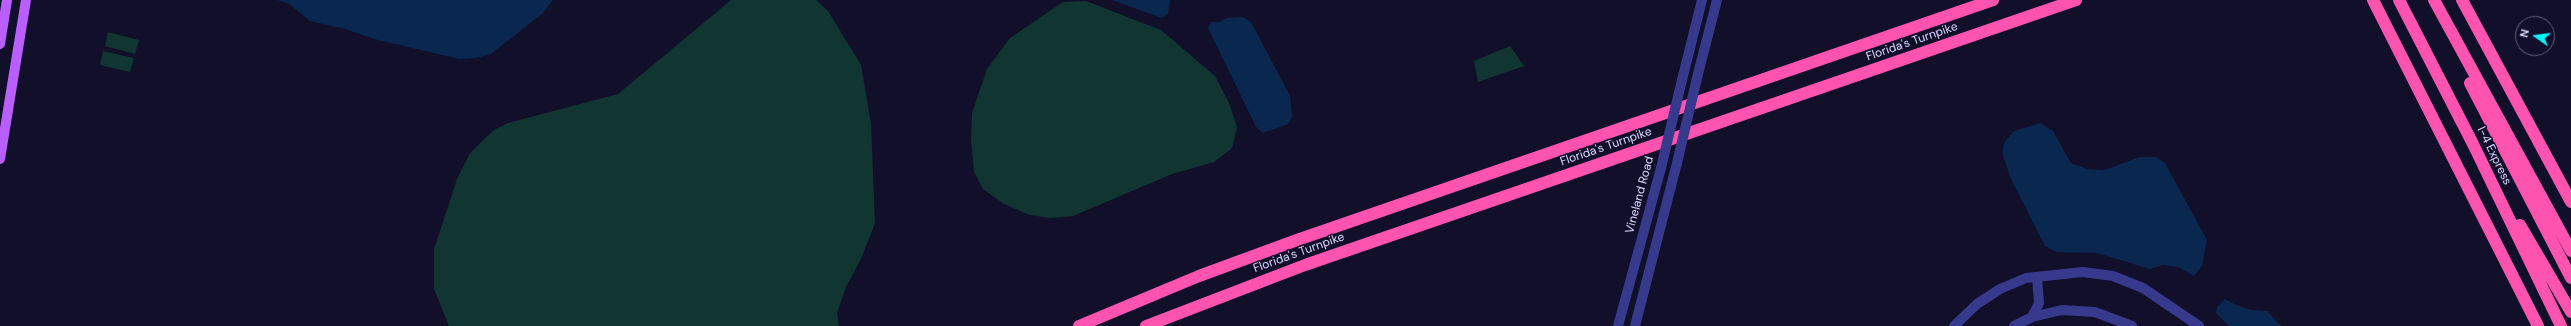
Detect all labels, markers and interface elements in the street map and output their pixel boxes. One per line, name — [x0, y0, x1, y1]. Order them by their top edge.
north arrow — [2515, 16, 2555, 56]
street label: Florida's Turnpike — [1864, 20, 1960, 64]
text: N — [2517, 28, 2532, 39]
street label: I-4 Express — [2474, 124, 2514, 188]
street label: Florida's Turnpike — [1558, 125, 1654, 169]
street label: Vineland Road — [1623, 155, 1657, 235]
street label: Florida's Turnpike — [1251, 230, 1347, 276]

